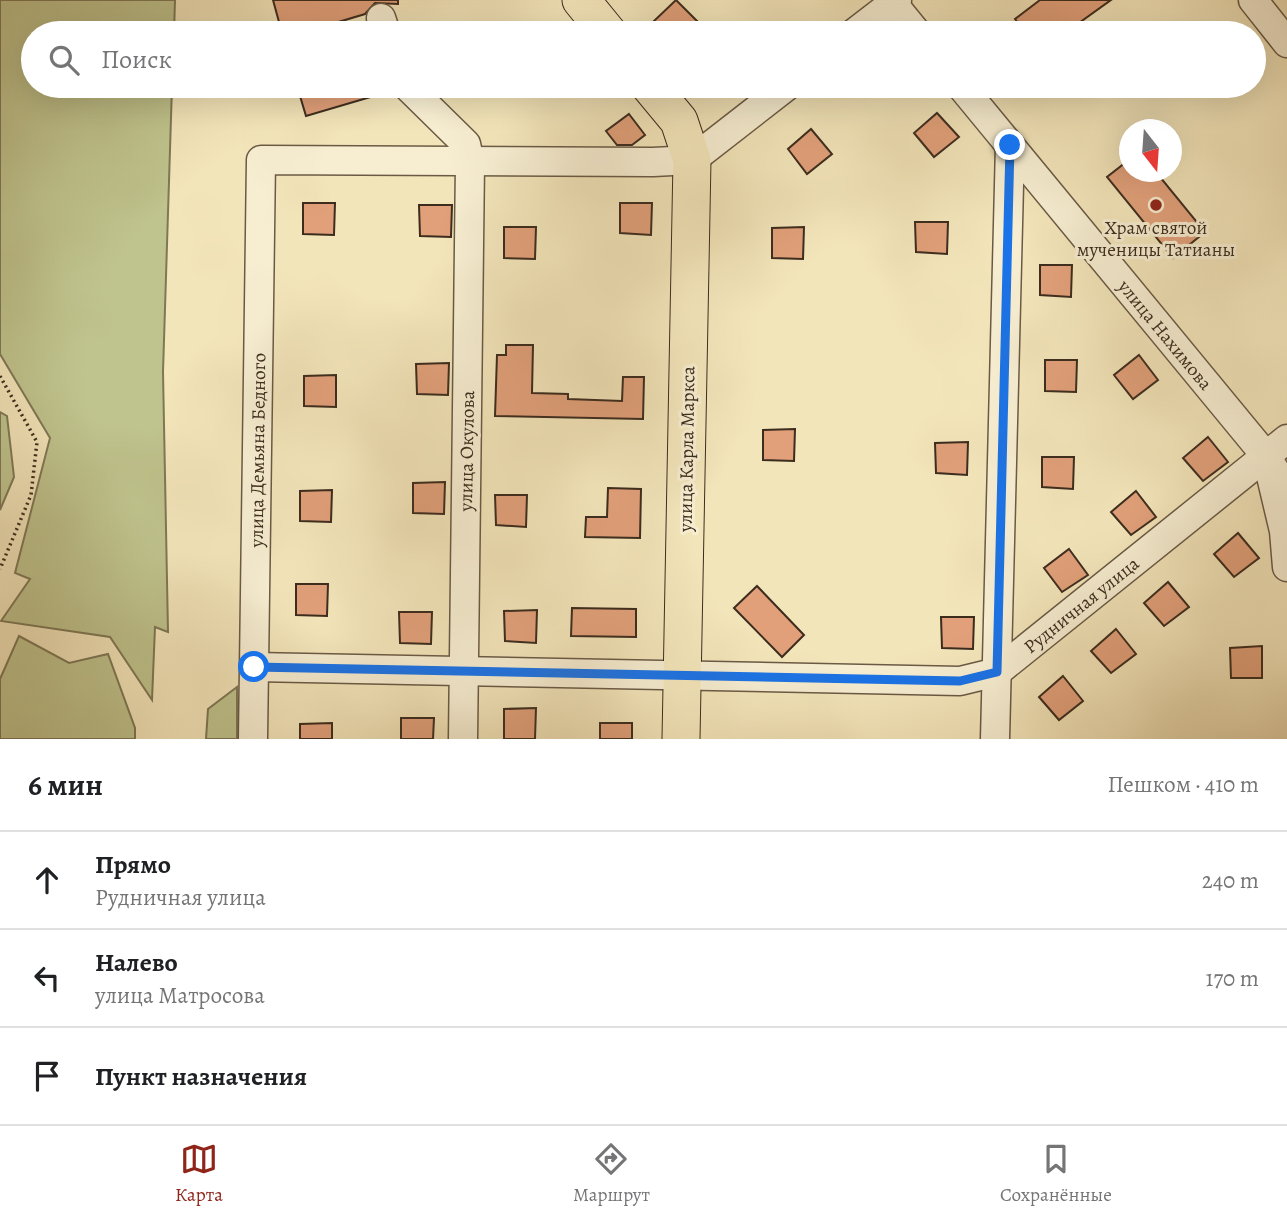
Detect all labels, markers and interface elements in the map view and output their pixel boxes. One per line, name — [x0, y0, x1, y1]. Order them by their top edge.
search box — [21, 21, 1266, 98]
icon: search — [45, 41, 83, 79]
text: Поиск — [101, 42, 172, 77]
north arrow — [1119, 119, 1182, 182]
route end — [994, 129, 1025, 160]
marker: Храм святой мученицы Татианы — [1148, 197, 1164, 213]
place label: Храм святой мученицы Татианы — [1077, 215, 1235, 263]
street label: улица Нахимова — [1111, 274, 1218, 396]
street label: улица Демьяна Бедного — [244, 353, 272, 548]
street label: улица Карла Маркса — [673, 366, 701, 533]
street label: улица Окулова — [453, 390, 481, 513]
street label: Рудничная улица — [1018, 551, 1145, 660]
route start — [238, 651, 269, 682]
text: 6 мин — [28, 765, 103, 805]
text: Пешком · 410 m — [1107, 769, 1259, 800]
text: Прямо — [95, 847, 171, 882]
icon: ahead — [28, 861, 66, 899]
text: 240 m — [1202, 865, 1259, 896]
text: Рудничная улица — [95, 882, 266, 913]
text: Налево — [95, 945, 178, 980]
icon: left — [28, 959, 66, 997]
text: 170 m — [1206, 963, 1259, 994]
text: улица Матросова — [95, 980, 265, 1011]
icon: arrive — [28, 1057, 66, 1095]
text: Пункт назначения — [95, 1059, 307, 1094]
tab: Карта — [175, 1140, 223, 1208]
tab: Маршрут — [573, 1140, 650, 1208]
tab: Сохранённые — [1000, 1140, 1112, 1208]

